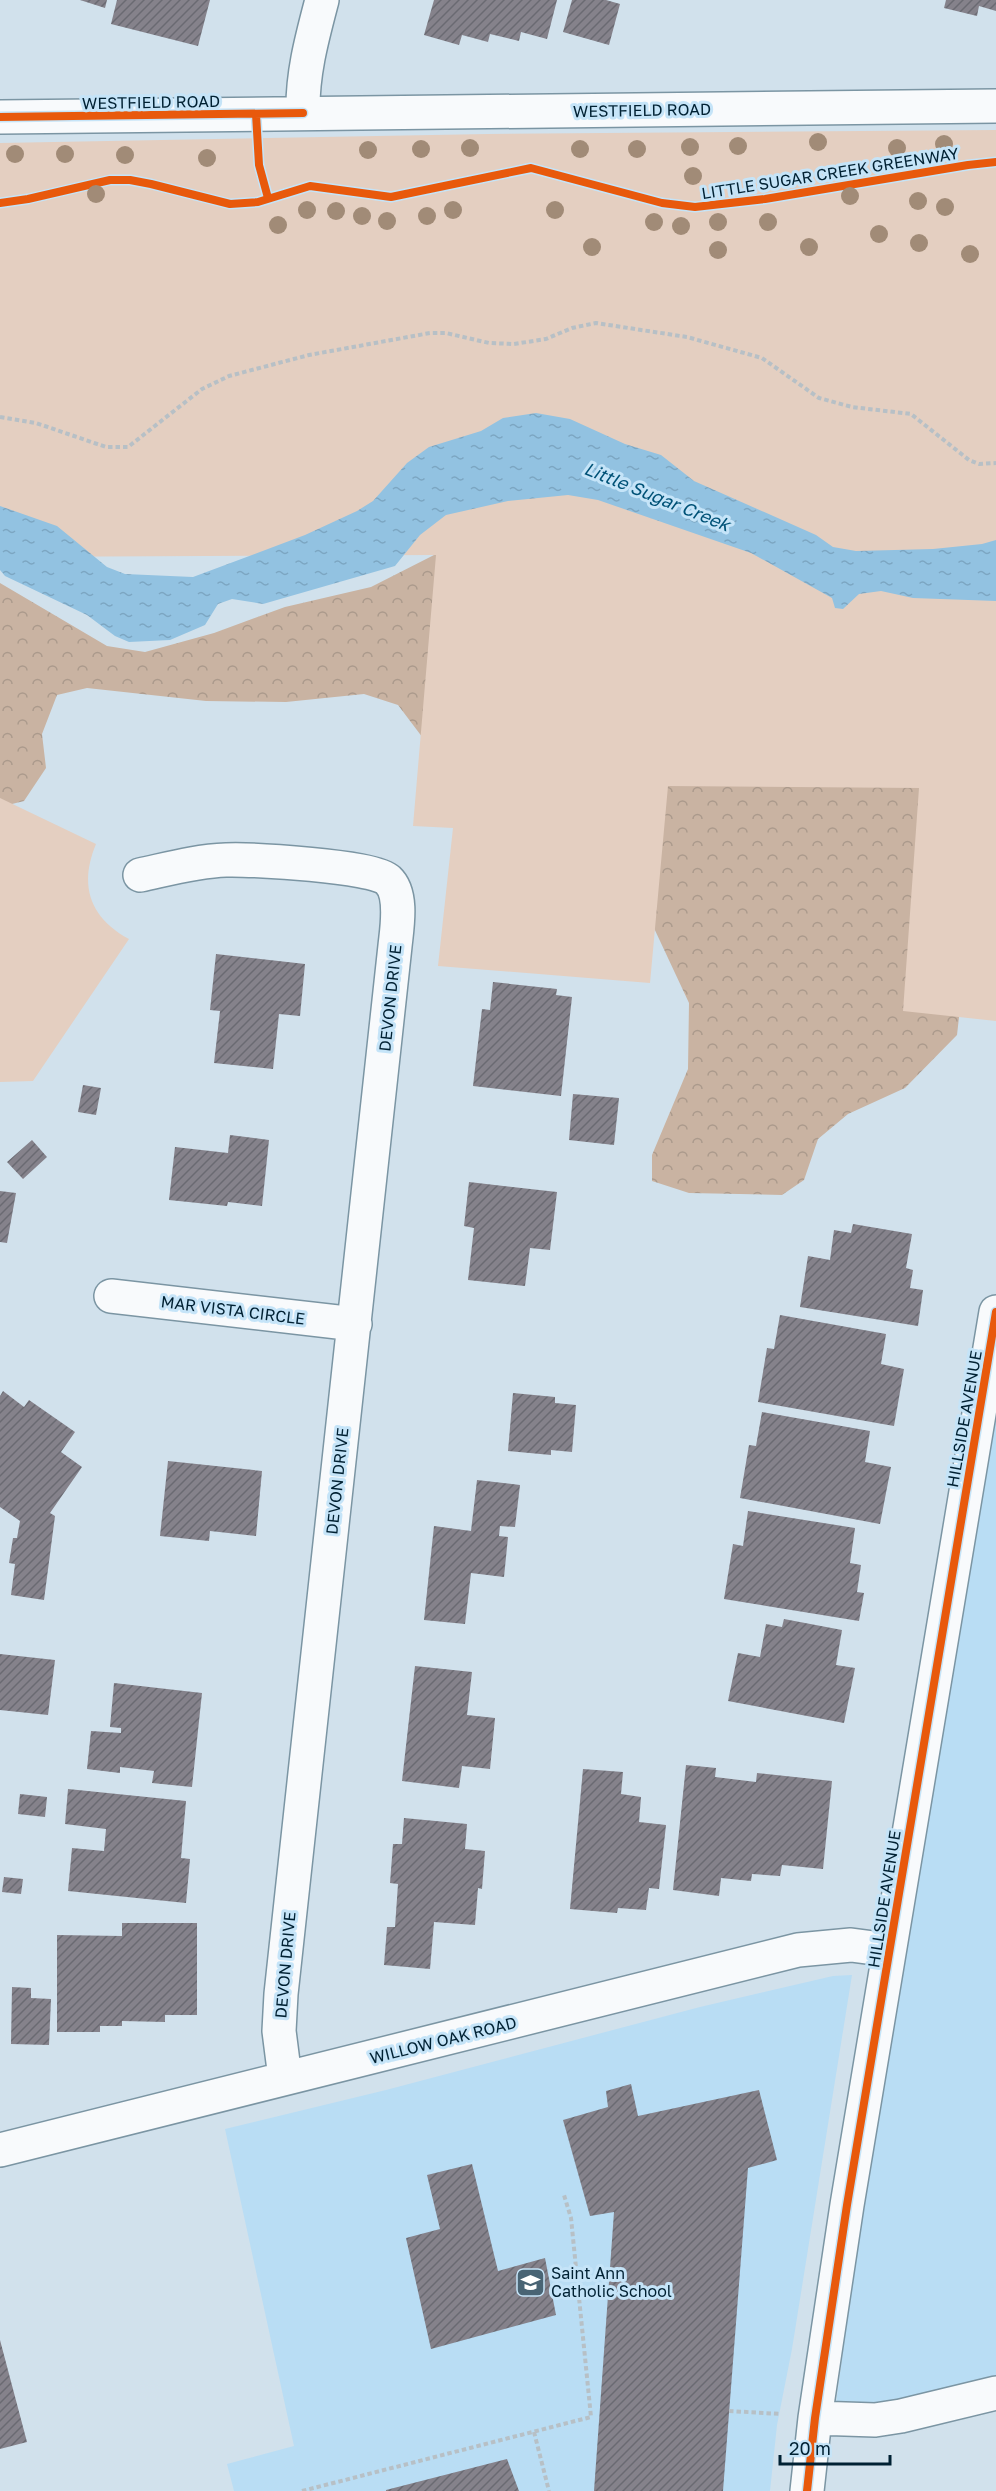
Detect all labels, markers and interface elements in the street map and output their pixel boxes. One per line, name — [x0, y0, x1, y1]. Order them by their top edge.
street label: WESTFIELD ROAD — [82, 91, 220, 113]
street label: WESTFIELD ROAD — [573, 99, 711, 121]
street label: LITTLE SUGAR CREEK GREENWAY — [700, 143, 961, 203]
water label: Little Sugar Creek — [581, 457, 735, 536]
street label: DEVON DRIVE — [374, 944, 406, 1052]
street label: MAR VISTA CIRCLE — [160, 1291, 306, 1329]
street label: HILLSIDE AVENUE — [942, 1349, 986, 1489]
street label: DEVON DRIVE — [321, 1427, 353, 1535]
street label: HILLSIDE AVENUE — [863, 1829, 905, 1969]
street label: DEVON DRIVE — [270, 1911, 300, 2019]
street label: WILLOW OAK ROAD — [368, 2012, 518, 2068]
place label: Saint Ann Catholic School — [551, 2263, 672, 2301]
school or university icon: Saint Ann Catholic School — [514, 2266, 546, 2298]
scale bar — [780, 2428, 890, 2466]
text: 20 m — [789, 2437, 831, 2459]

